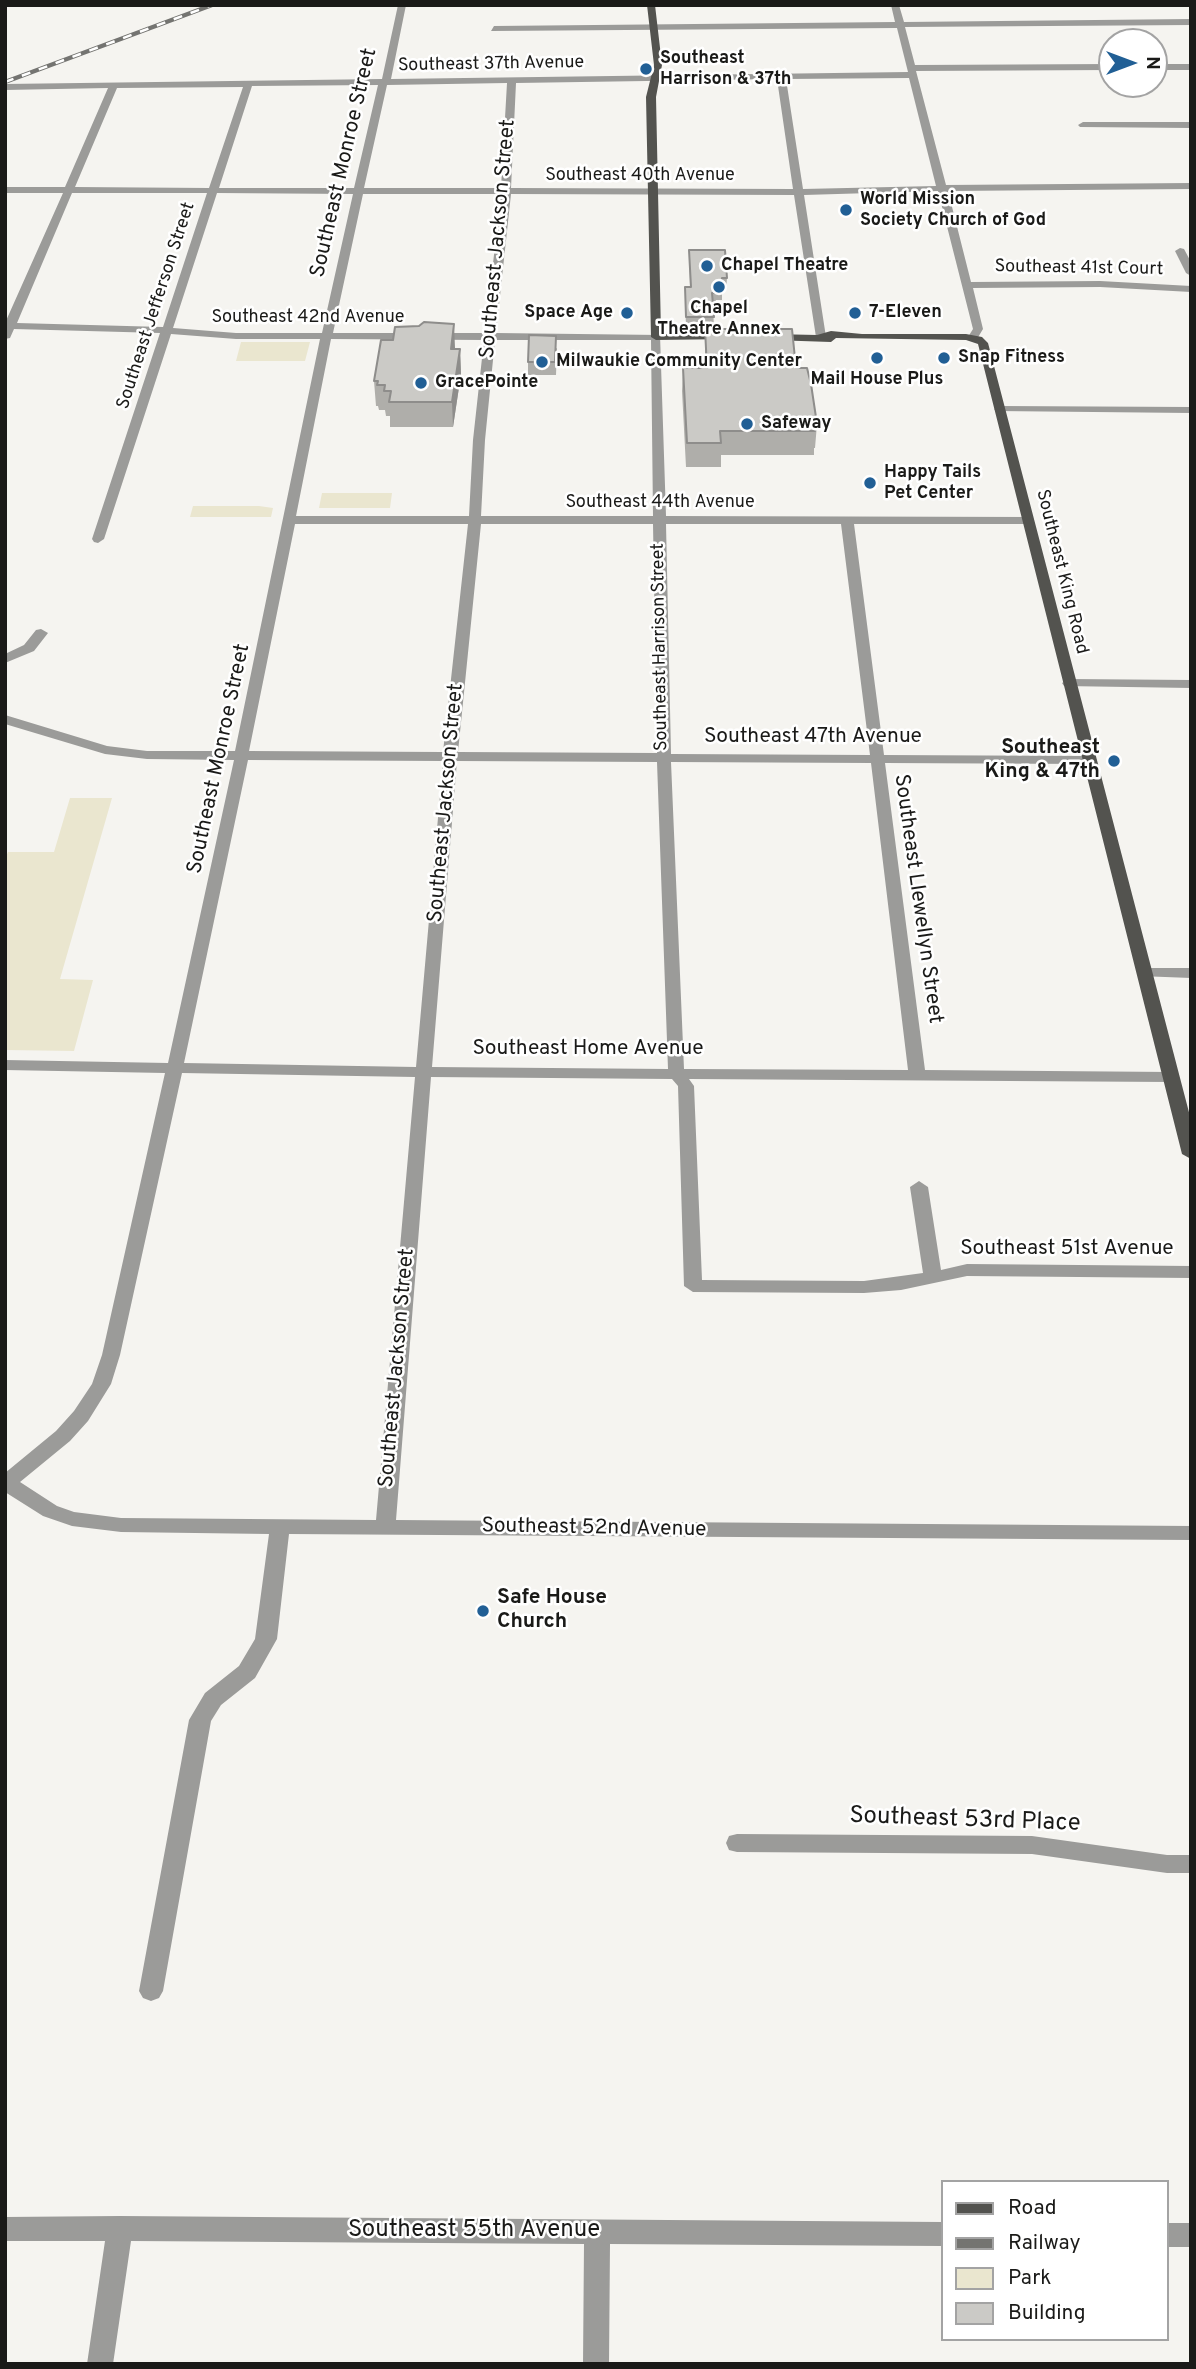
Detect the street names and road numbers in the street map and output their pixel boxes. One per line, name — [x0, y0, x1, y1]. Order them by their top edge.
street label: Southeast Monroe Street — [306, 46, 384, 280]
street label: Southeast 37th Avenue — [398, 53, 584, 77]
street label: Southeast Jackson Street — [476, 118, 522, 360]
street label: Southeast 40th Avenue — [545, 165, 735, 187]
street label: Southeast Jefferson Street — [113, 200, 201, 412]
street label: Southeast 41st Court — [994, 257, 1164, 281]
street label: Southeast 42nd Avenue — [212, 307, 404, 329]
street label: Southeast King Road — [1030, 488, 1092, 656]
street label: Southeast 44th Avenue — [565, 492, 755, 514]
street label: Southeast Harrison Street — [648, 543, 674, 751]
street label: Southeast Monroe Street — [183, 642, 257, 876]
street label: Southeast Jackson Street — [424, 682, 470, 924]
street label: Southeast 47th Avenue — [704, 725, 922, 751]
street label: Southeast Llewellyn Street — [887, 773, 947, 1025]
street label: Southeast Home Avenue — [472, 1037, 704, 1063]
street label: Southeast 51st Avenue — [960, 1237, 1174, 1263]
street label: Southeast Jackson Street — [375, 1247, 421, 1489]
street label: Southeast 52nd Avenue — [481, 1514, 707, 1544]
street label: Southeast 53rd Place — [849, 1803, 1081, 1839]
street label: Southeast 55th Avenue — [348, 2217, 600, 2245]

